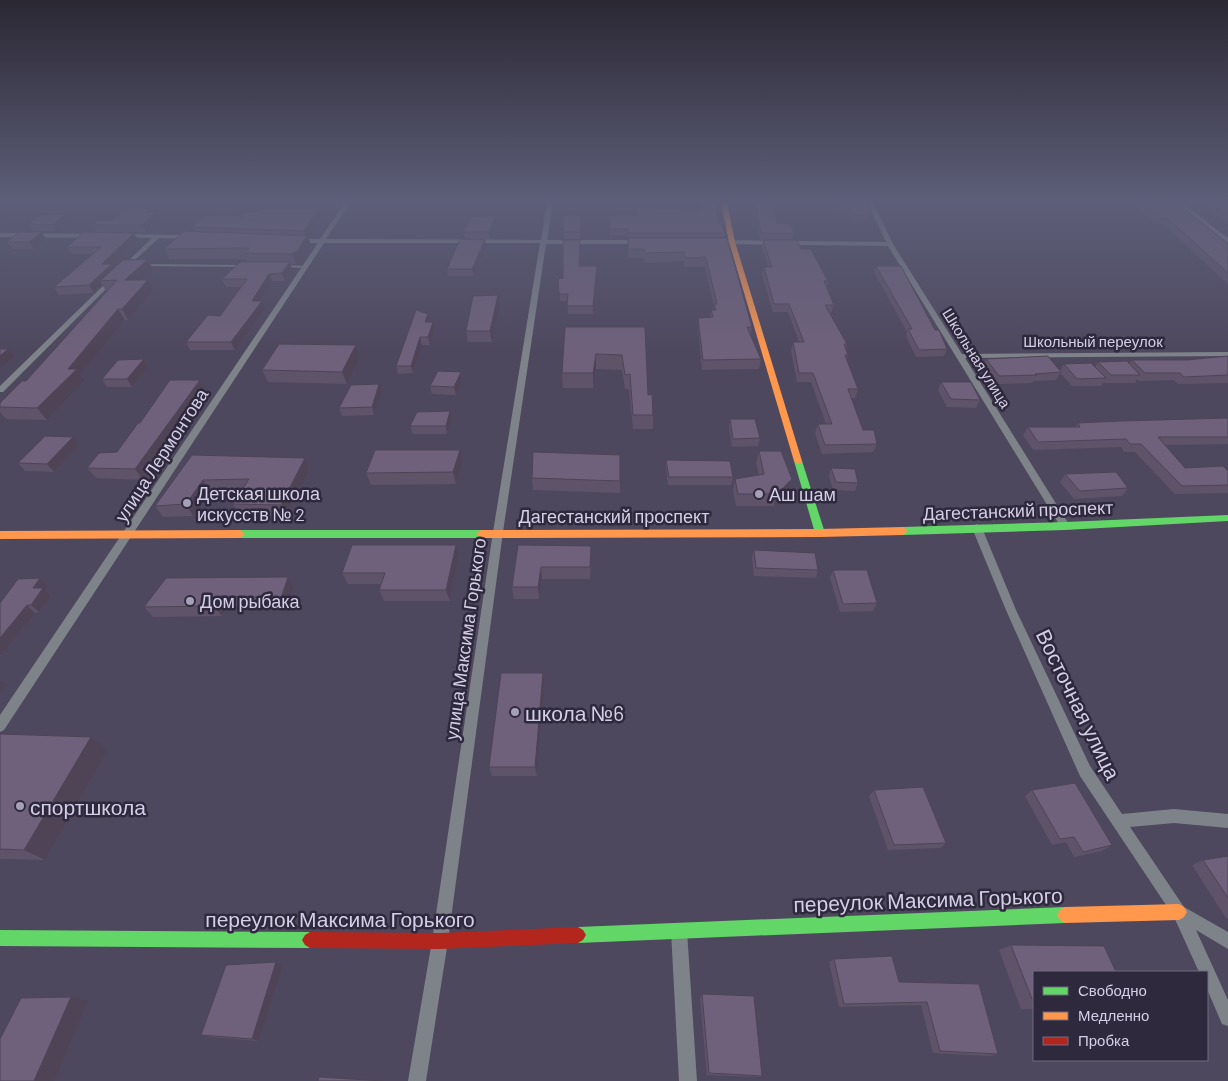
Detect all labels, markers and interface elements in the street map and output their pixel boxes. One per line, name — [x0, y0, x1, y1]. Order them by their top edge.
street label: Школьная улица — [939, 305, 1015, 412]
street label: Школьный переулок — [1023, 332, 1163, 350]
street label: улица Лермонтова — [110, 383, 213, 526]
place label: Детская школа искусств № 2 — [197, 482, 321, 525]
place label: Аш шам — [769, 483, 836, 505]
marker: Аш шам — [753, 488, 765, 500]
street label: Дагестанский проспект — [922, 496, 1114, 524]
marker: Детская школа искусств № 2 — [181, 497, 193, 509]
street label: Дагестанский проспект — [519, 505, 709, 527]
street label: улица Максима Горького — [440, 537, 490, 741]
place label: Дом рыбака — [200, 590, 301, 612]
marker: Дом рыбака — [184, 595, 196, 607]
street label: Восточная улица — [1032, 625, 1126, 784]
place label: школа №6 — [525, 700, 624, 725]
marker: школа №6 — [509, 706, 521, 718]
place label: спортшкола — [30, 794, 146, 819]
marker: спортшкола — [14, 800, 26, 812]
street label: переулок Максима Горького — [793, 882, 1063, 916]
street label: переулок Максима Горького — [205, 906, 475, 931]
legend — [1033, 971, 1208, 1061]
text: Свободно — [1078, 981, 1147, 999]
text: Медленно — [1078, 1006, 1149, 1024]
text: Пробка — [1078, 1031, 1130, 1049]

